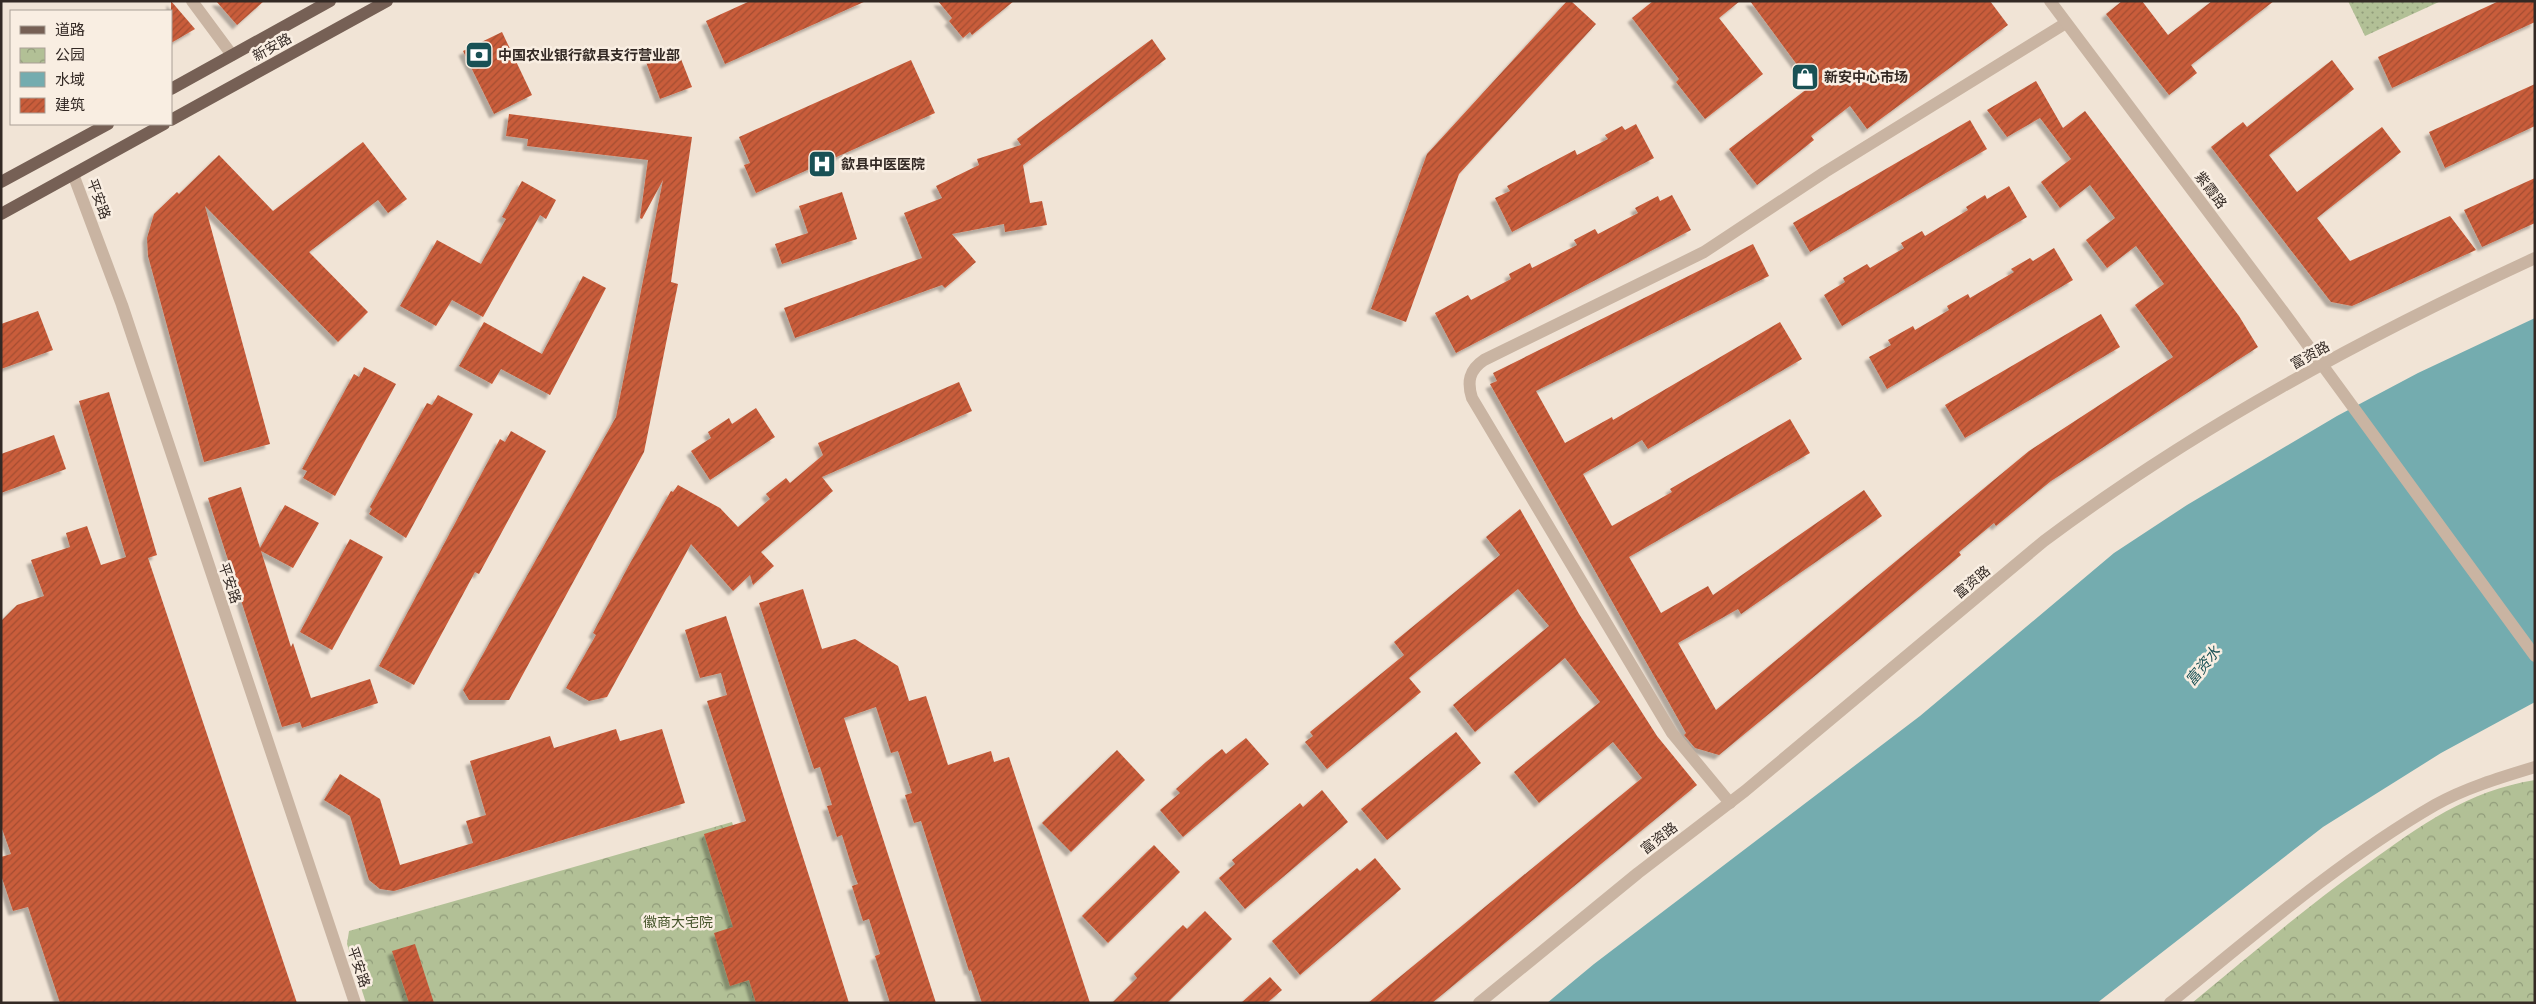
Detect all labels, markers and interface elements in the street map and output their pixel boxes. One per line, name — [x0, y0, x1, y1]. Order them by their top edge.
legend — [10, 10, 172, 125]
text: 道路 — [55, 21, 85, 38]
street label: 新安路 — [250, 30, 294, 64]
bank icon: 中国农业银行歙县支行营业部 — [464, 40, 494, 70]
text: 公园 — [55, 46, 85, 63]
place label: 中国农业银行歙县支行营业部 — [498, 47, 680, 63]
shop icon: 新安中心市场 — [1790, 62, 1820, 92]
place label: 新安中心市场 — [1824, 69, 1908, 85]
text: 水域 — [55, 71, 85, 88]
text: 建筑 — [55, 96, 85, 113]
hospital icon: 歙县中医医院 — [807, 149, 837, 179]
place label: 歙县中医医院 — [841, 156, 925, 172]
street label: 紫霞路 — [2192, 168, 2230, 212]
street label: 平安路 — [84, 177, 114, 221]
street label: 富资路 — [2288, 338, 2332, 372]
street label: 平安路 — [216, 561, 244, 605]
street label: 富资路 — [1951, 562, 1993, 602]
water label: 富资水 — [2182, 642, 2224, 689]
street label: 富资路 — [1638, 819, 1680, 857]
park label: 徽商大宅院 — [643, 914, 713, 930]
street label: 平安路 — [345, 945, 373, 989]

